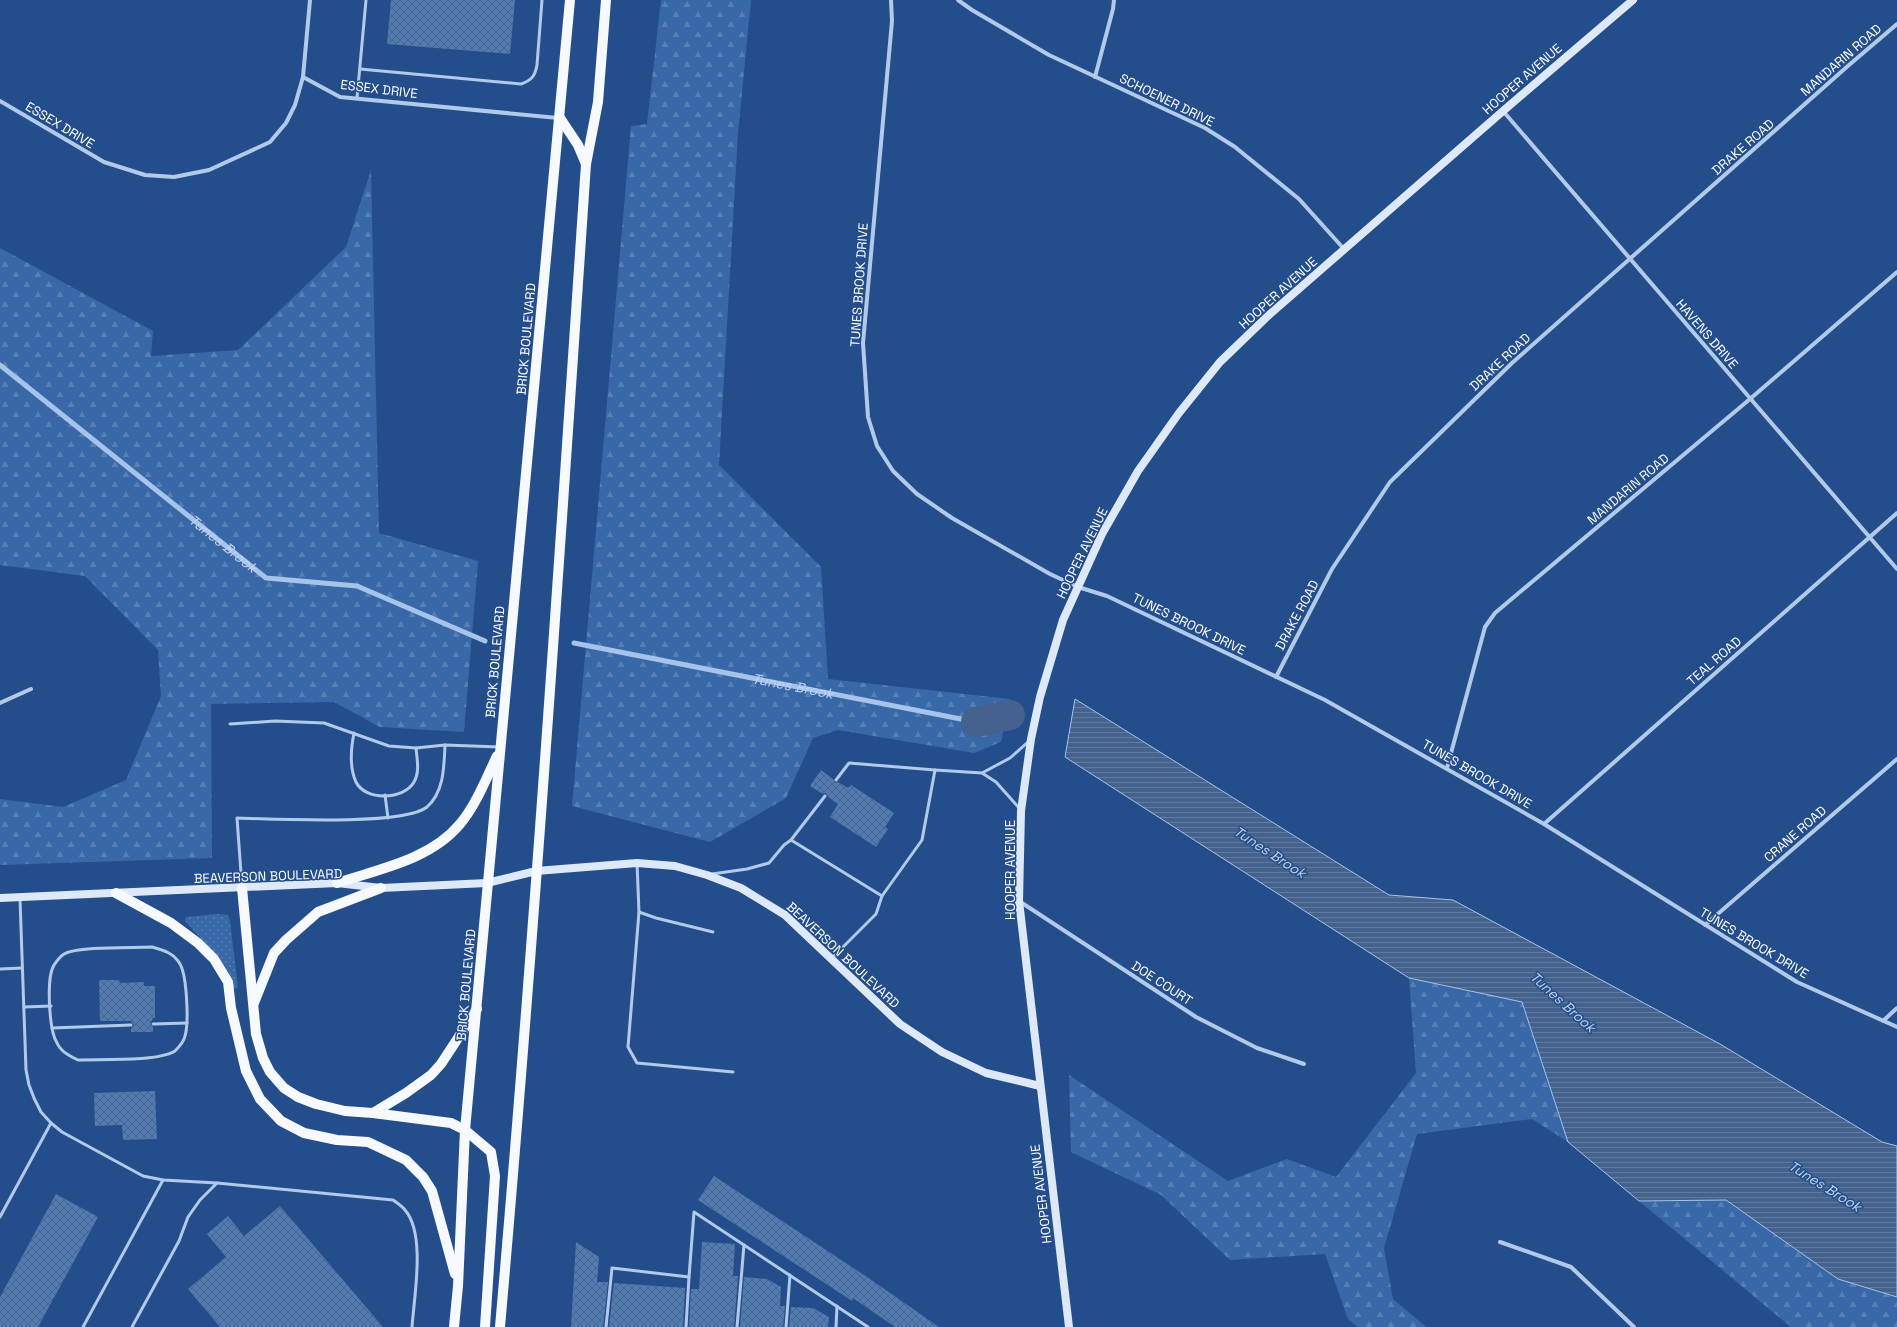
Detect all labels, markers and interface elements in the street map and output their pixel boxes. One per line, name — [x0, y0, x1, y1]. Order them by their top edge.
street label: MANDARIN ROAD — [1797, 20, 1885, 100]
street label: HOOPER AVENUE — [1479, 40, 1565, 118]
street label: SCHOENER DRIVE — [1117, 70, 1217, 130]
street label: ESSEX DRIVE — [339, 76, 419, 102]
street label: ESSEX DRIVE — [22, 98, 98, 152]
street label: DRAKE ROAD — [1708, 115, 1778, 179]
street label: TUNES BROOK DRIVE — [846, 222, 872, 348]
street label: HOOPER AVENUE — [1235, 253, 1321, 333]
street label: BRICK BOULEVARD — [513, 282, 539, 396]
street label: HAVENS DRIVE — [1672, 296, 1742, 372]
street label: DRAKE ROAD — [1466, 329, 1534, 395]
street label: MANDARIN ROAD — [1584, 450, 1672, 528]
street label: HOOPER AVENUE — [1052, 504, 1112, 602]
water label: Tunes Brook — [185, 511, 262, 578]
street label: DRAKE ROAD — [1271, 577, 1323, 653]
street label: TUNES BROOK DRIVE — [1129, 589, 1249, 659]
street label: BRICK BOULEVARD — [482, 605, 508, 719]
street label: TEAL ROAD — [1683, 633, 1745, 689]
water label: Tunes Brook — [750, 669, 837, 703]
street label: TUNES BROOK DRIVE — [1419, 736, 1535, 812]
street label: CRANE ROAD — [1760, 802, 1830, 866]
street label: HOOPER AVENUE — [1002, 820, 1019, 920]
water label: Tunes Brook — [1230, 822, 1311, 883]
street label: BEAVERSON BOULEVARD — [194, 865, 342, 887]
street label: BEAVERSON BOULEVARD — [783, 898, 903, 1012]
street label: TUNES BROOK DRIVE — [1696, 904, 1812, 982]
street label: BRICK BOULEVARD — [453, 928, 479, 1042]
street label: DOE COURT — [1128, 957, 1196, 1009]
water label: Tunes Brook — [1526, 968, 1601, 1037]
street label: HOOPER AVENUE — [1026, 1143, 1056, 1245]
water label: Tunes Brook — [1785, 1156, 1866, 1216]

